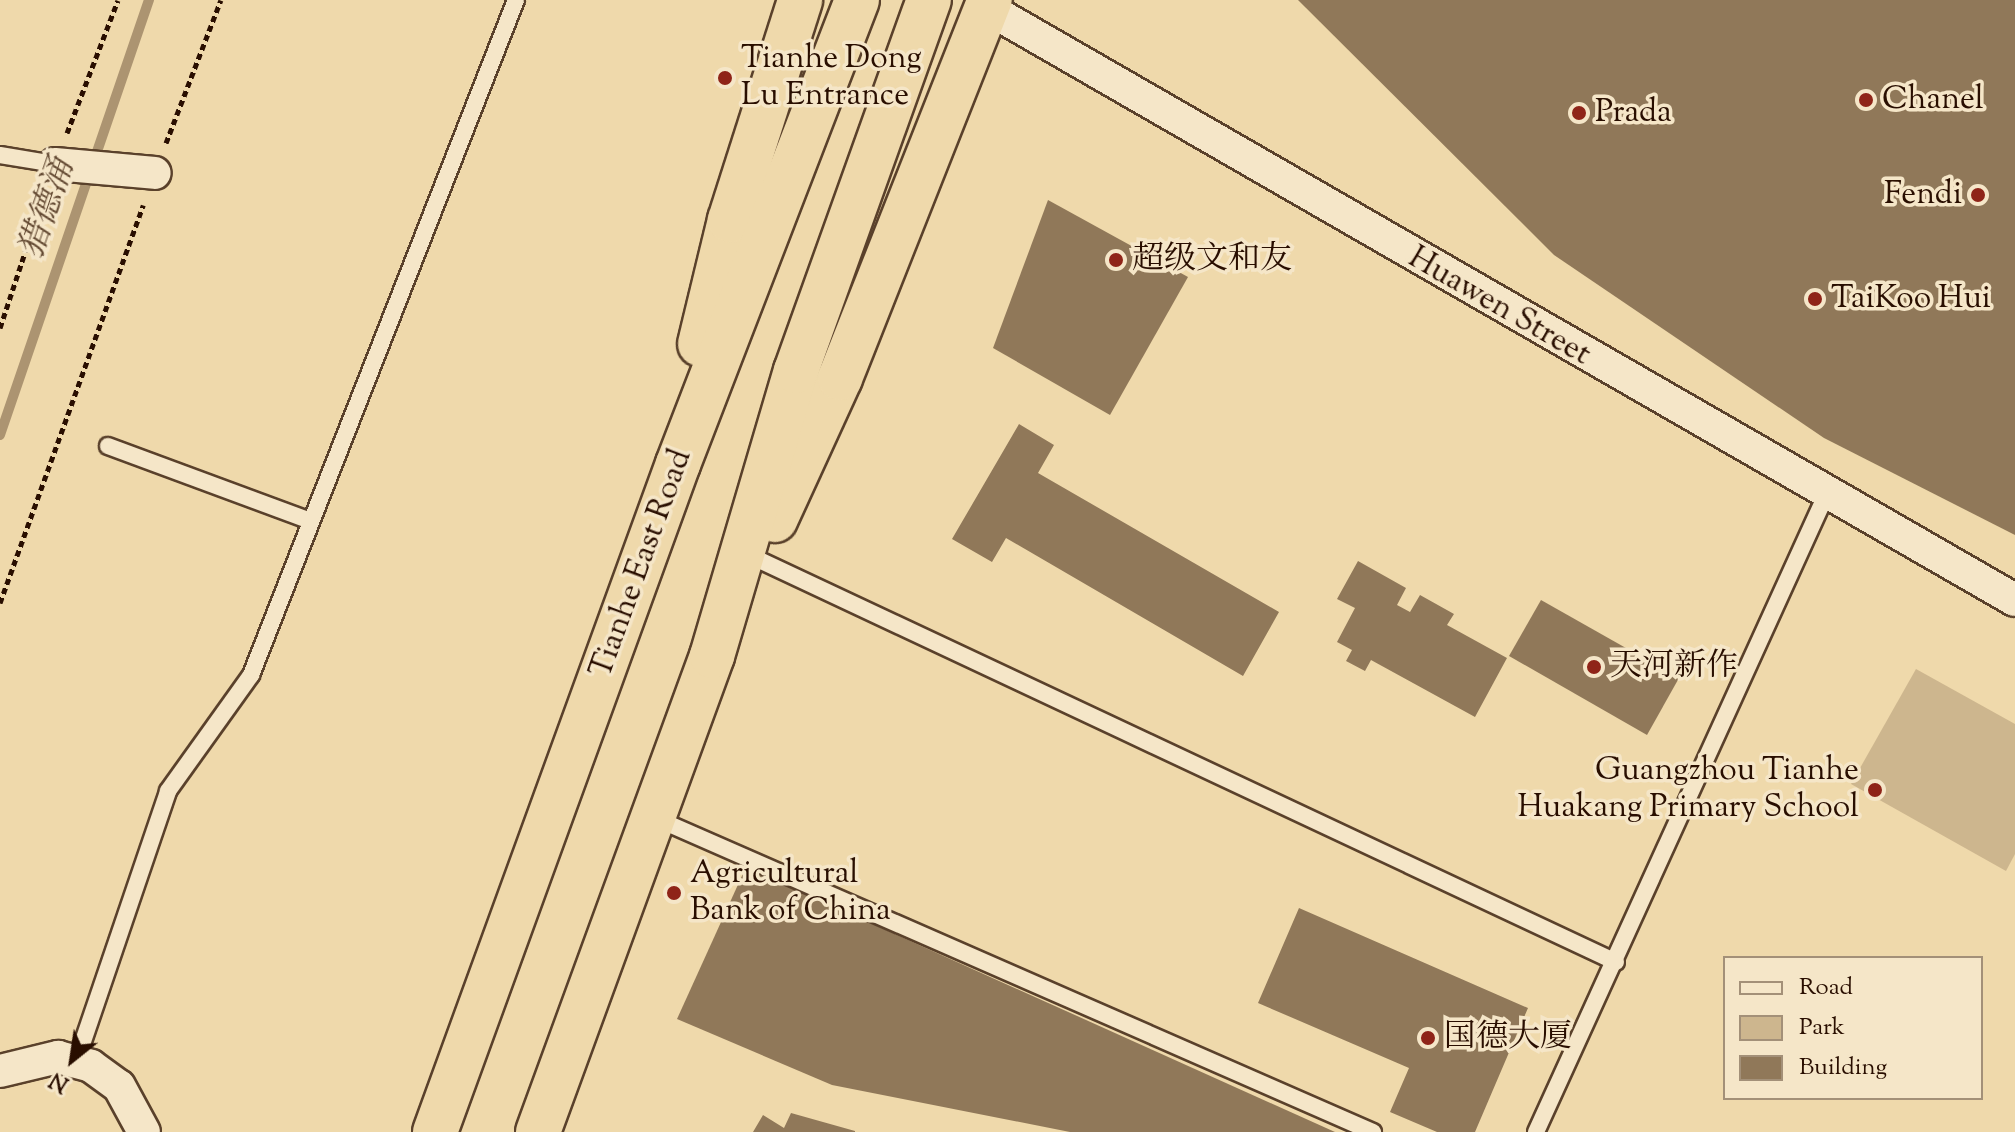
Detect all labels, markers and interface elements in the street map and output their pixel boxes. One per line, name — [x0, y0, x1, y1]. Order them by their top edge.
place label: Tianhe Dong Lu Entrance — [741, 41, 922, 116]
marker: Tianhe Dong Lu Entrance — [716, 69, 734, 87]
place label: Chanel — [1882, 81, 1984, 119]
marker: Chanel — [1857, 91, 1875, 109]
place label: Prada — [1595, 94, 1672, 132]
marker: Prada — [1570, 104, 1588, 122]
water label: 猎德涌 — [12, 154, 84, 264]
place label: Fendi — [1884, 176, 1962, 214]
marker: Fendi — [1969, 186, 1987, 204]
street label: Huawen Street — [1401, 239, 1597, 375]
place label: 超级文和友 — [1132, 241, 1292, 279]
marker: 超级文和友 — [1107, 251, 1125, 269]
place label: TaiKoo Hui — [1831, 280, 1991, 318]
marker: TaiKoo Hui — [1806, 290, 1824, 308]
street label: Tianhe East Road — [583, 445, 701, 683]
place label: 天河新作 — [1610, 648, 1738, 686]
marker: 天河新作 — [1585, 658, 1603, 676]
place label: Guangzhou Tianhe Huakang Primary School — [1517, 753, 1859, 828]
marker: Guangzhou Tianhe Huakang Primary School — [1866, 781, 1884, 799]
place label: Agricultural Bank of China — [690, 856, 891, 931]
marker: Agricultural Bank of China — [665, 884, 683, 902]
legend — [1723, 956, 1983, 1100]
text: Road — [1799, 971, 1853, 1005]
text: Park — [1799, 1011, 1845, 1045]
place label: 国德大厦 — [1444, 1019, 1572, 1057]
north arrow — [32, 1020, 112, 1100]
marker: 国德大厦 — [1419, 1029, 1437, 1047]
text: Building — [1799, 1051, 1887, 1085]
text: N — [44, 1063, 76, 1099]

